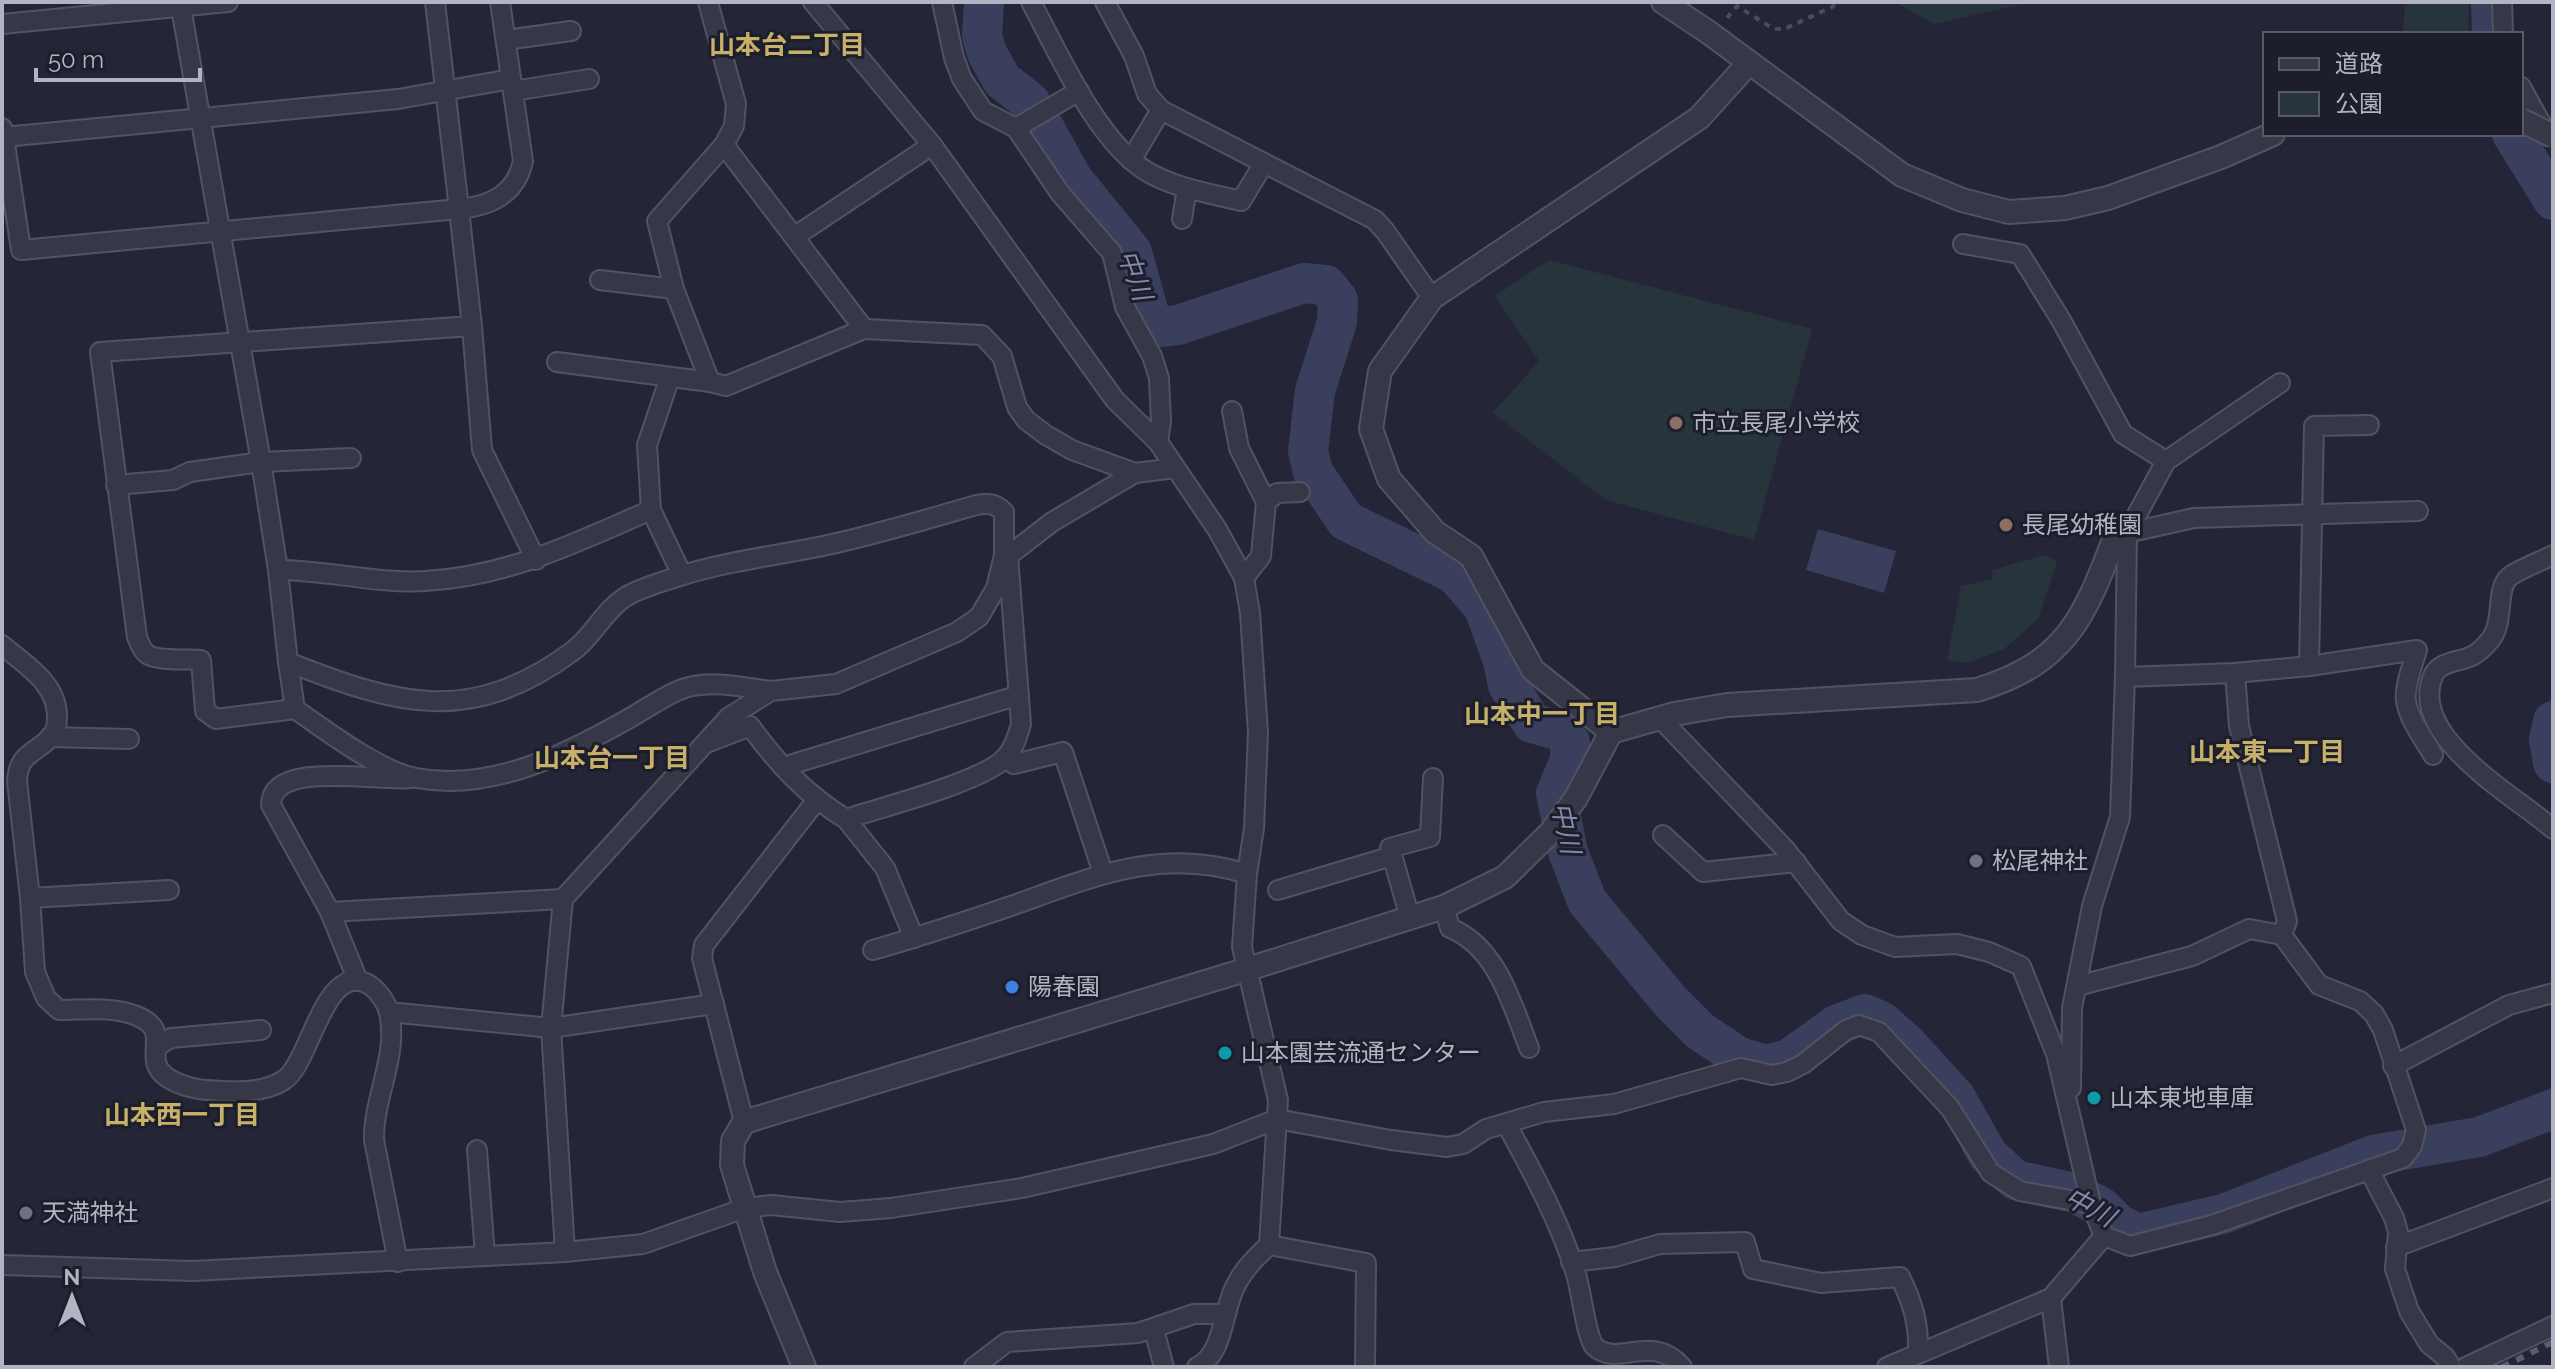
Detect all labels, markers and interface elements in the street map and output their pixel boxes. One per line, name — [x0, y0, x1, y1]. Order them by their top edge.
district label: 山本台二丁目 — [709, 30, 865, 60]
scale bar — [36, 32, 200, 82]
legend — [2263, 32, 2523, 136]
text: 50 m — [48, 45, 104, 74]
text: 道路 — [2335, 49, 2383, 78]
text: 公園 — [2335, 89, 2383, 118]
water label: 中川 — [1112, 245, 1159, 307]
place label: 市立長尾小学校 — [1692, 408, 1860, 437]
marker: 市立長尾小学校 — [1667, 414, 1685, 432]
place label: 長尾幼稚園 — [2022, 510, 2142, 539]
marker: 長尾幼稚園 — [1997, 516, 2015, 534]
district label: 山本中一丁目 — [1464, 699, 1620, 729]
district label: 山本東一丁目 — [2189, 737, 2345, 767]
district label: 山本台一丁目 — [534, 743, 690, 773]
water label: 中川 — [1546, 799, 1587, 859]
place label: 松尾神社 — [1992, 846, 2088, 875]
marker: 松尾神社 — [1967, 852, 1985, 870]
place label: 陽春園 — [1028, 972, 1100, 1001]
marker: 陽春園 — [1003, 978, 1021, 996]
place label: 山本園芸流通センター — [1241, 1038, 1481, 1067]
marker: 山本園芸流通センター — [1216, 1044, 1234, 1062]
place label: 山本東地車庫 — [2110, 1083, 2254, 1112]
marker: 山本東地車庫 — [2085, 1089, 2103, 1107]
district label: 山本西一丁目 — [104, 1100, 260, 1130]
water label: 中川 — [2060, 1182, 2123, 1234]
place label: 天満神社 — [42, 1198, 138, 1227]
marker: 天満神社 — [17, 1204, 35, 1222]
north arrow — [32, 1257, 112, 1337]
text: N — [64, 1264, 80, 1290]

